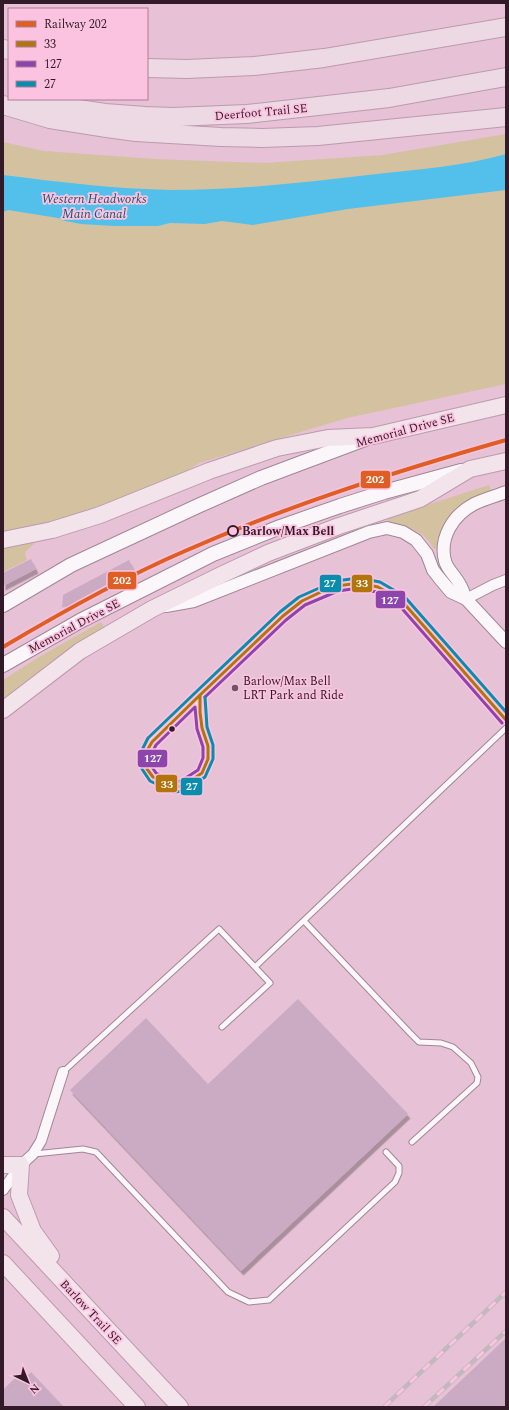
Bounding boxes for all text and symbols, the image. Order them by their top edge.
legend [8,8,148,100]
text: Railway 202 [44,15,107,34]
text: 33 [44,35,56,54]
text: 127 [44,55,62,74]
text: 27 [44,75,56,94]
street label: Deerfoot Trail SE [214,99,308,126]
water label: Western Headworks Main Canal [41,189,147,224]
street label: Memorial Drive SE [354,408,457,453]
line badge: 202 [360,470,391,489]
text: 202 [366,471,384,488]
place label: Barlow/Max Bell [242,522,334,541]
marker: Barlow/Max Bell [227,525,239,537]
line badge: 202 [107,571,137,590]
text: 202 [113,572,131,589]
line badge: 27 [319,574,342,593]
line badge: 33 [351,574,373,593]
text: 27 [324,575,336,592]
text: 33 [356,575,368,592]
line badge: 127 [375,590,406,609]
text: 127 [381,592,399,609]
street label: Memorial Drive SE [25,594,124,659]
place label: Barlow/Max Bell LRT Park and Ride [243,672,344,705]
marker: Barlow/Max Bell LRT Park and Ride [230,683,240,693]
unlabelled marker [167,724,177,734]
line badge: 127 [137,749,168,768]
text: 127 [144,750,162,767]
line badge: 33 [155,774,178,793]
text: 33 [161,776,173,793]
line badge: 27 [180,777,203,796]
text: 27 [186,778,198,795]
street label: Barlow Trail SE [55,1275,126,1349]
north arrow [8,1362,48,1402]
text: N [25,1380,44,1398]

